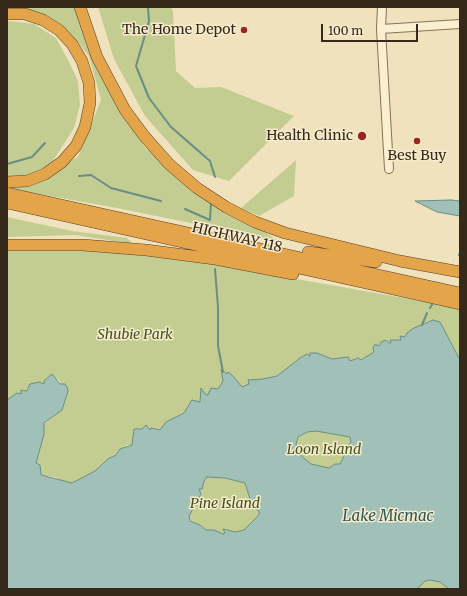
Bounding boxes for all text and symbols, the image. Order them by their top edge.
scale bar [323,16,420,42]
place label: The Home Depot [122,22,236,38]
text: 100 m [328,23,363,38]
marker: The Home Depot [239,25,249,35]
place label: Health Clinic [266,128,353,144]
marker: Health Clinic [356,130,368,142]
marker: Best Buy [412,136,422,146]
place label: Best Buy [388,148,446,164]
street label: HIGHWAY 118 [190,219,284,257]
park label: Shubie Park [97,327,173,343]
park label: Loon Island [287,442,361,458]
park label: Pine Island [190,496,260,512]
water label: Lake Micmac [343,508,433,526]

